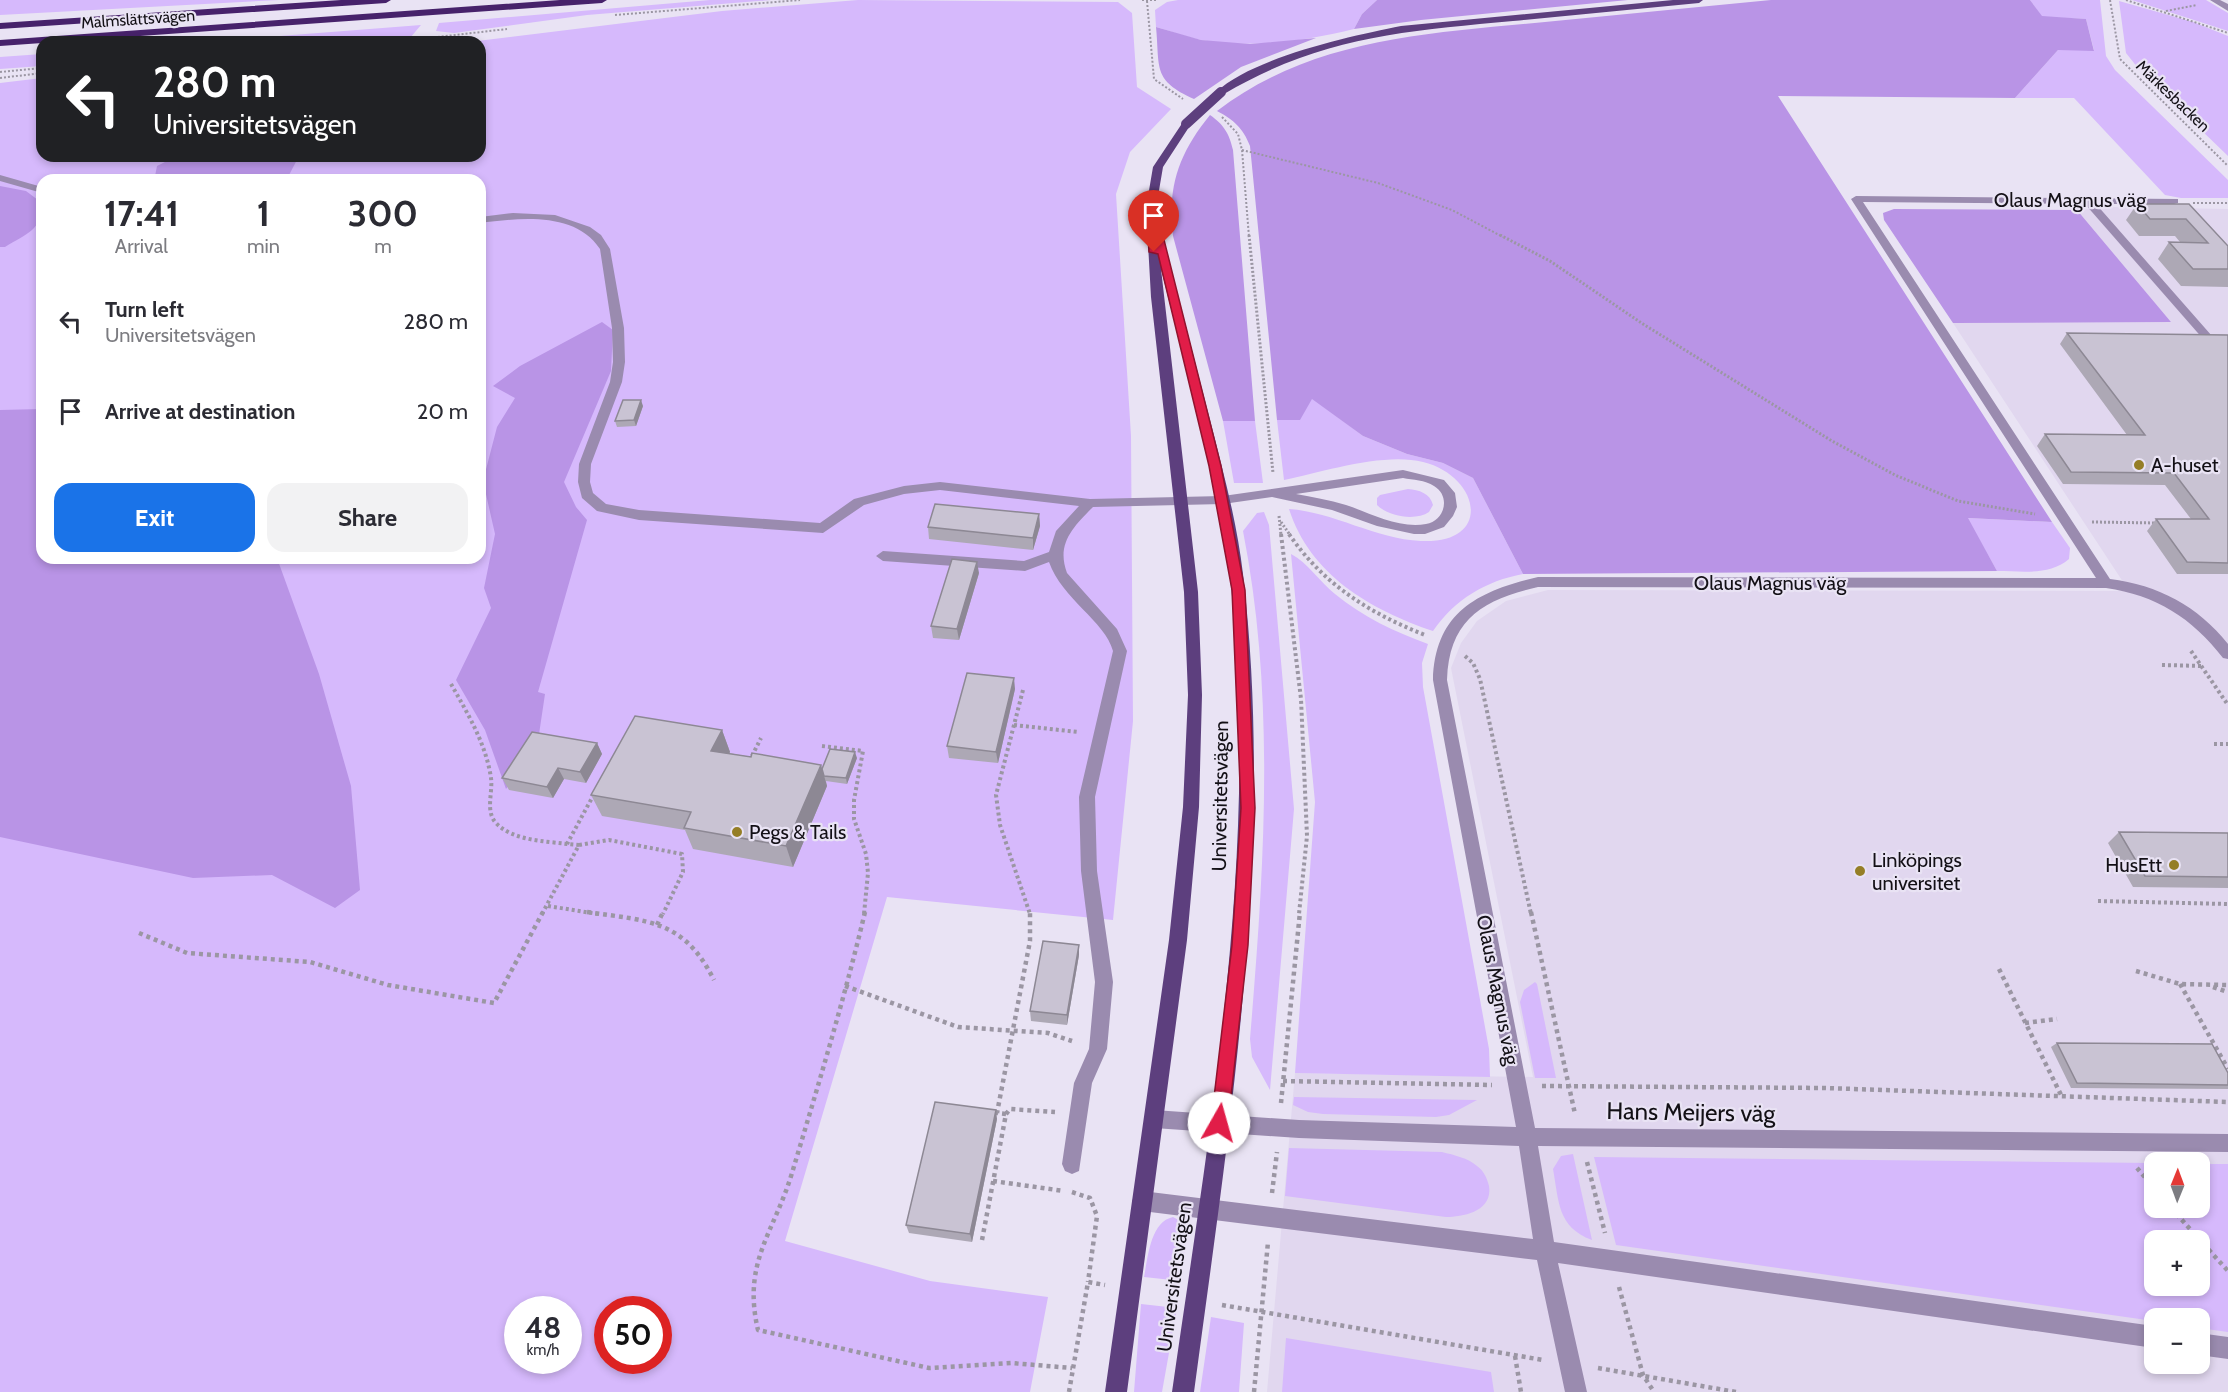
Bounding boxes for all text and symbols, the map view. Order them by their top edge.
street label: Malmslättsvägen [80,6,196,32]
text: 280 m [153,56,276,108]
street label: Märkesbacken [2132,56,2214,136]
icon: left [54,60,132,138]
text: Universitetsvägen [153,108,357,141]
street label: Olaus Magnus väg [1994,188,2147,212]
pin [1128,190,1179,252]
text: 17:41 [104,191,179,235]
text: 1 [257,191,270,235]
text: 300 [348,191,418,235]
icon: arrive [1137,199,1170,232]
text: Arrival [115,234,168,258]
text: min [247,234,280,258]
text: m [374,234,392,258]
text: Turn left [105,296,184,323]
icon: left [54,305,87,338]
text: 280 m [404,308,468,335]
text: Universitetsvägen [105,323,256,347]
icon: arrive [54,395,87,428]
text: Arrive at destination [105,398,295,425]
text: 20 m [417,398,468,425]
place label: A-huset [2151,453,2219,477]
marker: A-huset [2132,458,2146,472]
button: Exit [54,483,255,552]
button: Share [267,483,468,552]
street label: Olaus Magnus väg [1694,571,1847,595]
street label: Universitetsvägen [1207,720,1233,872]
place label: Pegs & Tails [749,820,846,844]
marker: Pegs & Tails [730,825,744,839]
place label: Linköpings universitet [1872,848,1962,895]
place label: HusEtt [2105,853,2162,877]
marker: HusEtt [2167,858,2181,872]
marker: Linköpings universitet [1853,864,1867,878]
street label: Olaus Magnus väg [1472,913,1525,1068]
position arrow [1187,1091,1251,1155]
street label: Hans Meijers väg [1606,1096,1777,1128]
north arrow [2144,1152,2210,1218]
map controls [2144,1152,2210,1374]
street label: Universitetsvägen [1152,1201,1196,1353]
button: + [2144,1230,2210,1296]
speed limit sign: 50 [594,1296,672,1374]
button: − [2144,1308,2210,1374]
text: 48 [525,1309,561,1346]
text: km/h [527,1341,559,1359]

